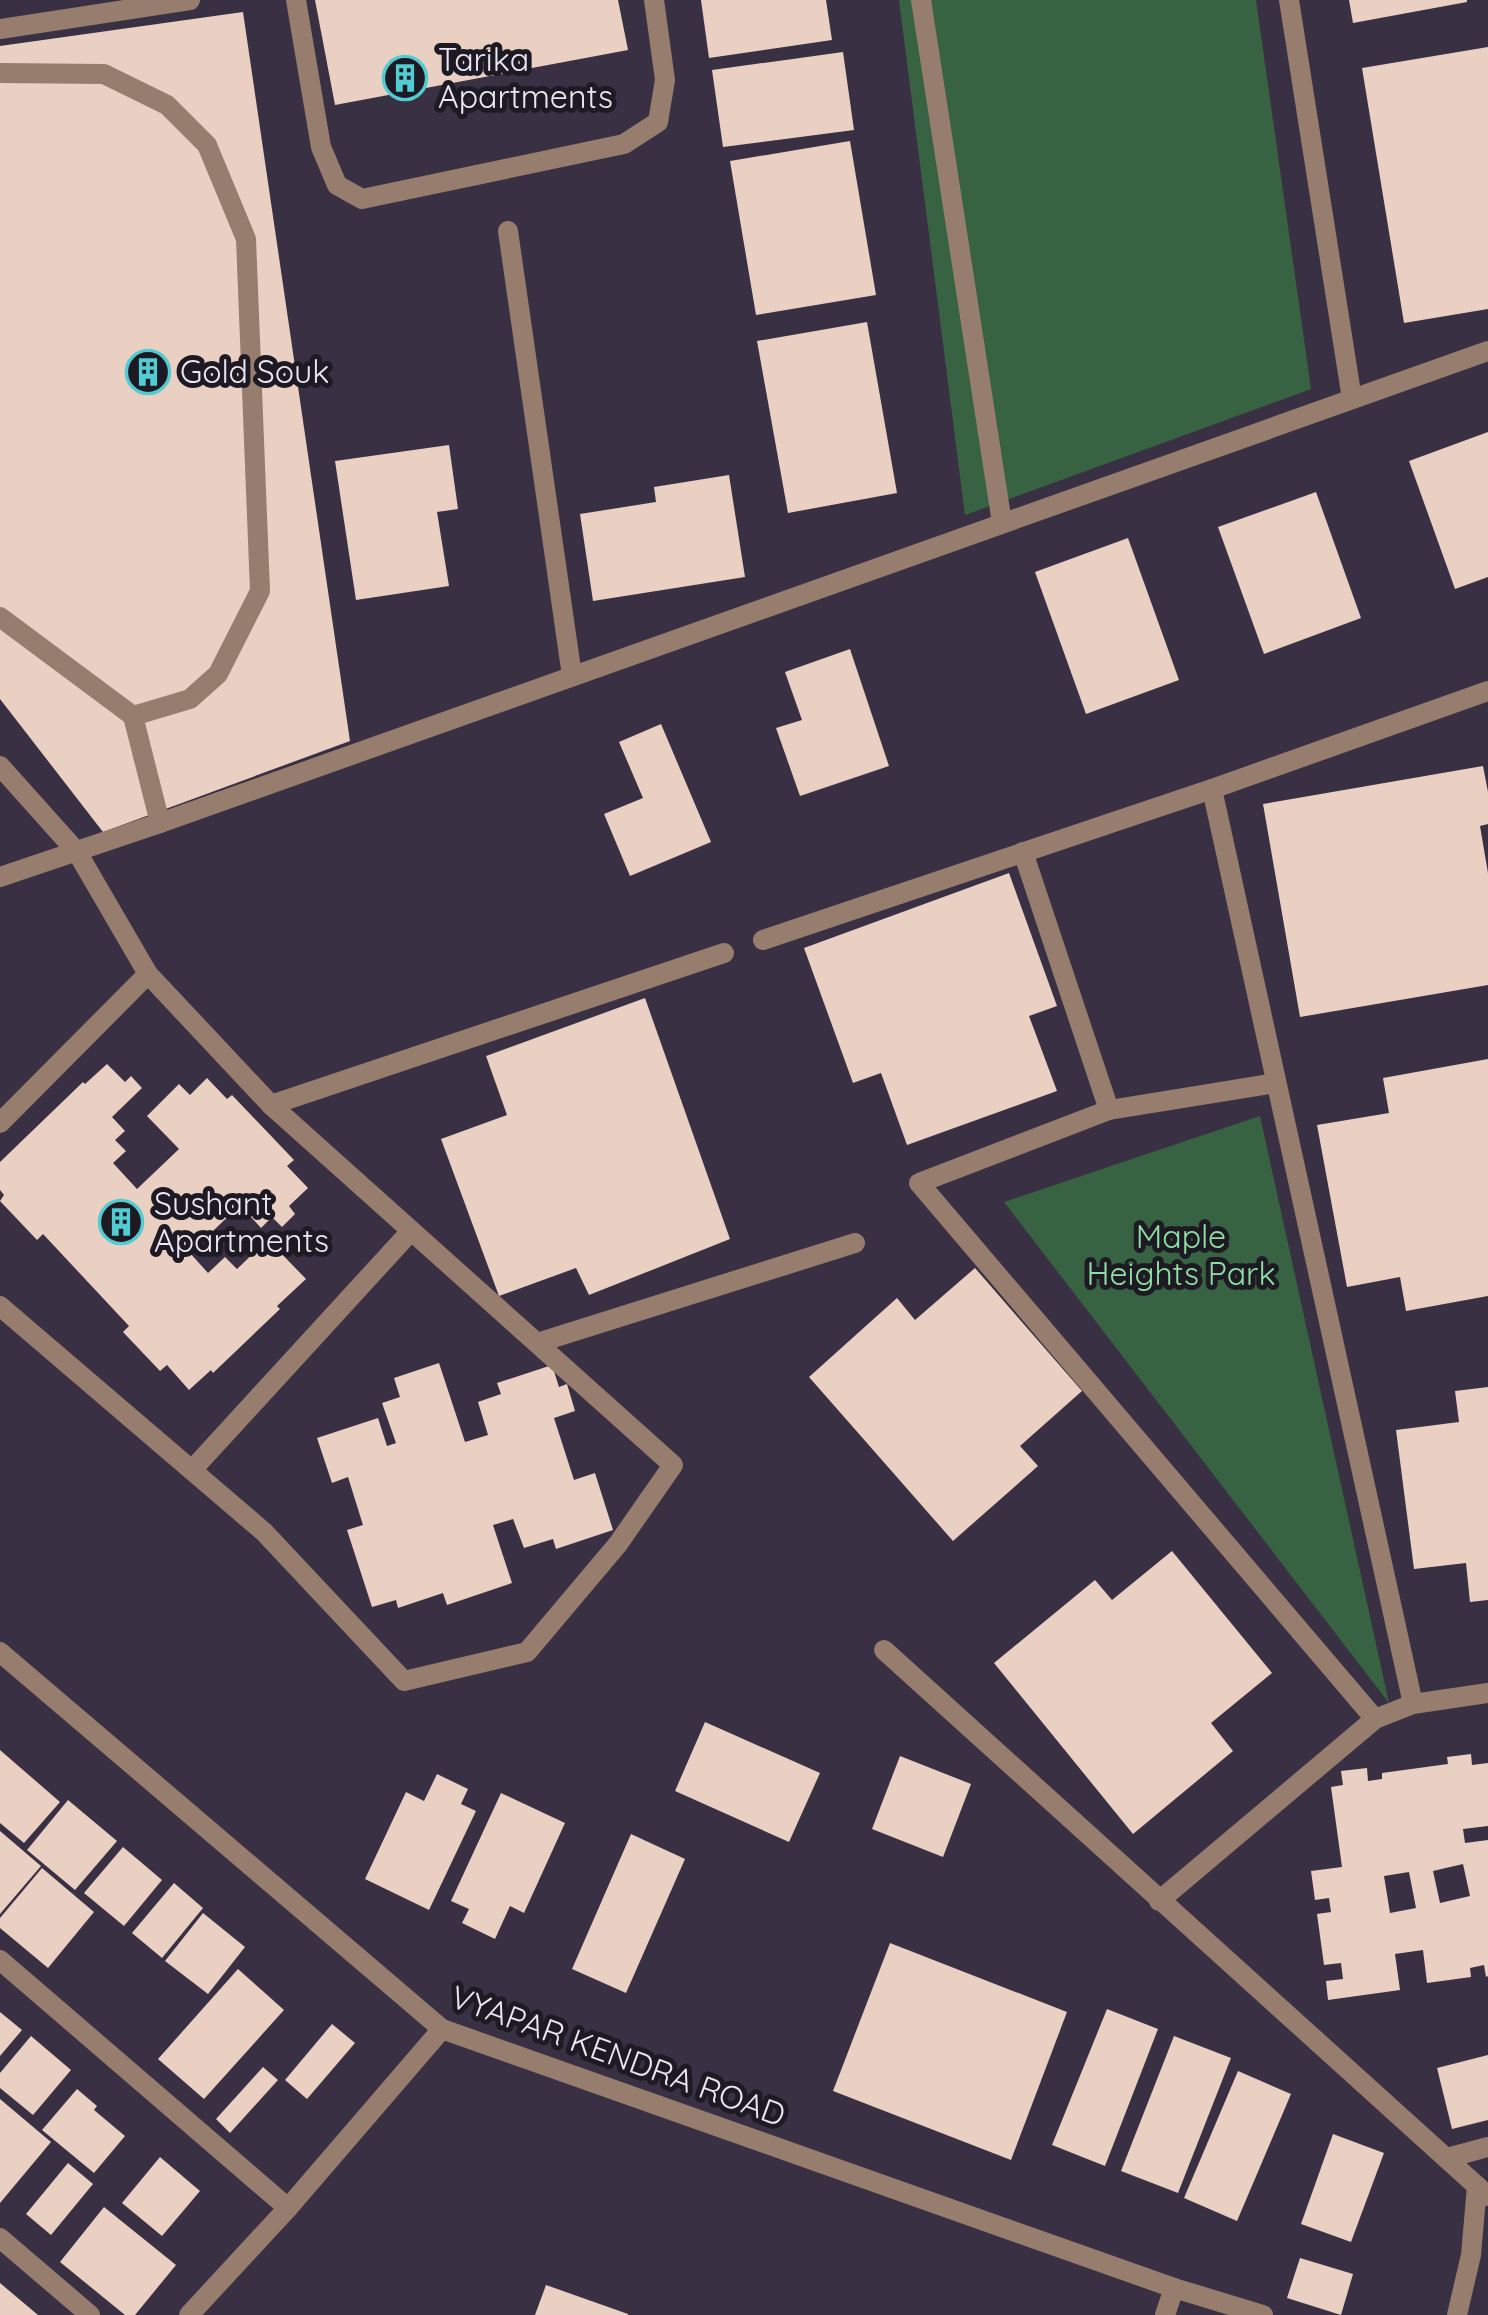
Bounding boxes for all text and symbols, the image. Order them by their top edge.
place label: Tarika Apartments [438,39,613,116]
building icon: Tarika Apartments [382,55,428,101]
building icon: Gold Souk [125,349,171,395]
place label: Gold Souk [180,351,329,391]
place label: Sushant Apartments [154,1183,329,1260]
building icon: Sushant Apartments [98,1199,144,1245]
park label: Maple Heights Park [1086,1216,1276,1293]
street label: VYAPAR KENDRA ROAD [445,1976,791,2134]

